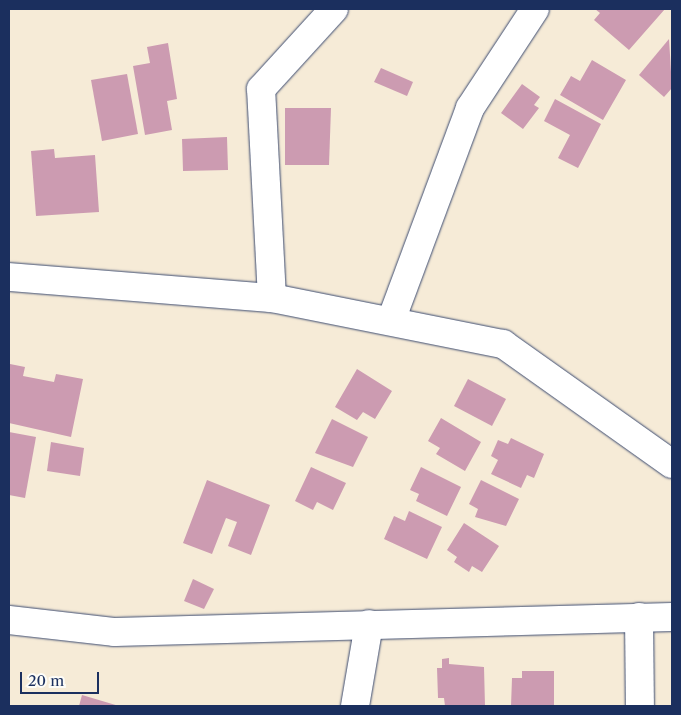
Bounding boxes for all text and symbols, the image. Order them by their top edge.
scale bar [22,662,101,694]
text: 20 m [28,671,64,690]

